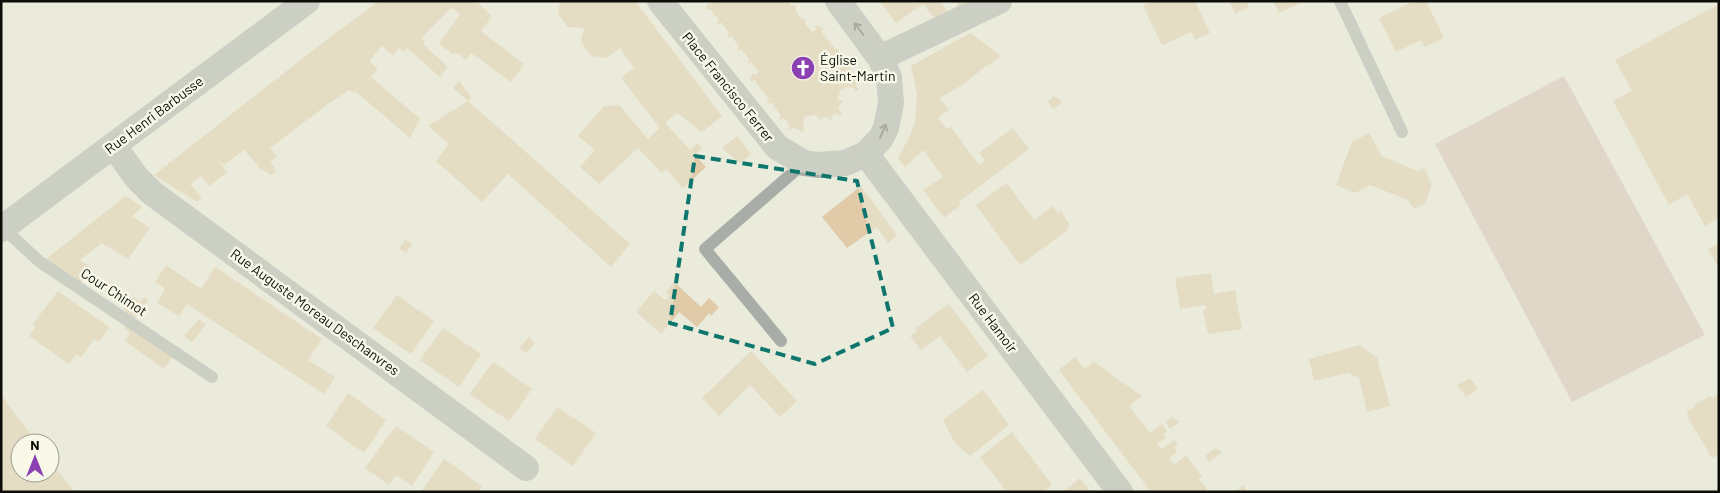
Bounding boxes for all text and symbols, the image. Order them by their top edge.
one-way arrow [854,23,865,36]
street label: Place Francisco Ferrer [679,28,778,145]
place label: Église Saint-Martin [820,51,896,84]
church icon: Église Saint-Martin [790,55,816,81]
street label: Rue Henri Barbusse [101,72,206,157]
one-way arrow [879,124,889,139]
street label: Rue Auguste Moreau Deschanvres [228,245,403,379]
street label: Cour Chimot [78,264,150,319]
street label: Rue Hamoir [965,289,1021,356]
north arrow [10,433,60,483]
text: N [30,436,40,453]

